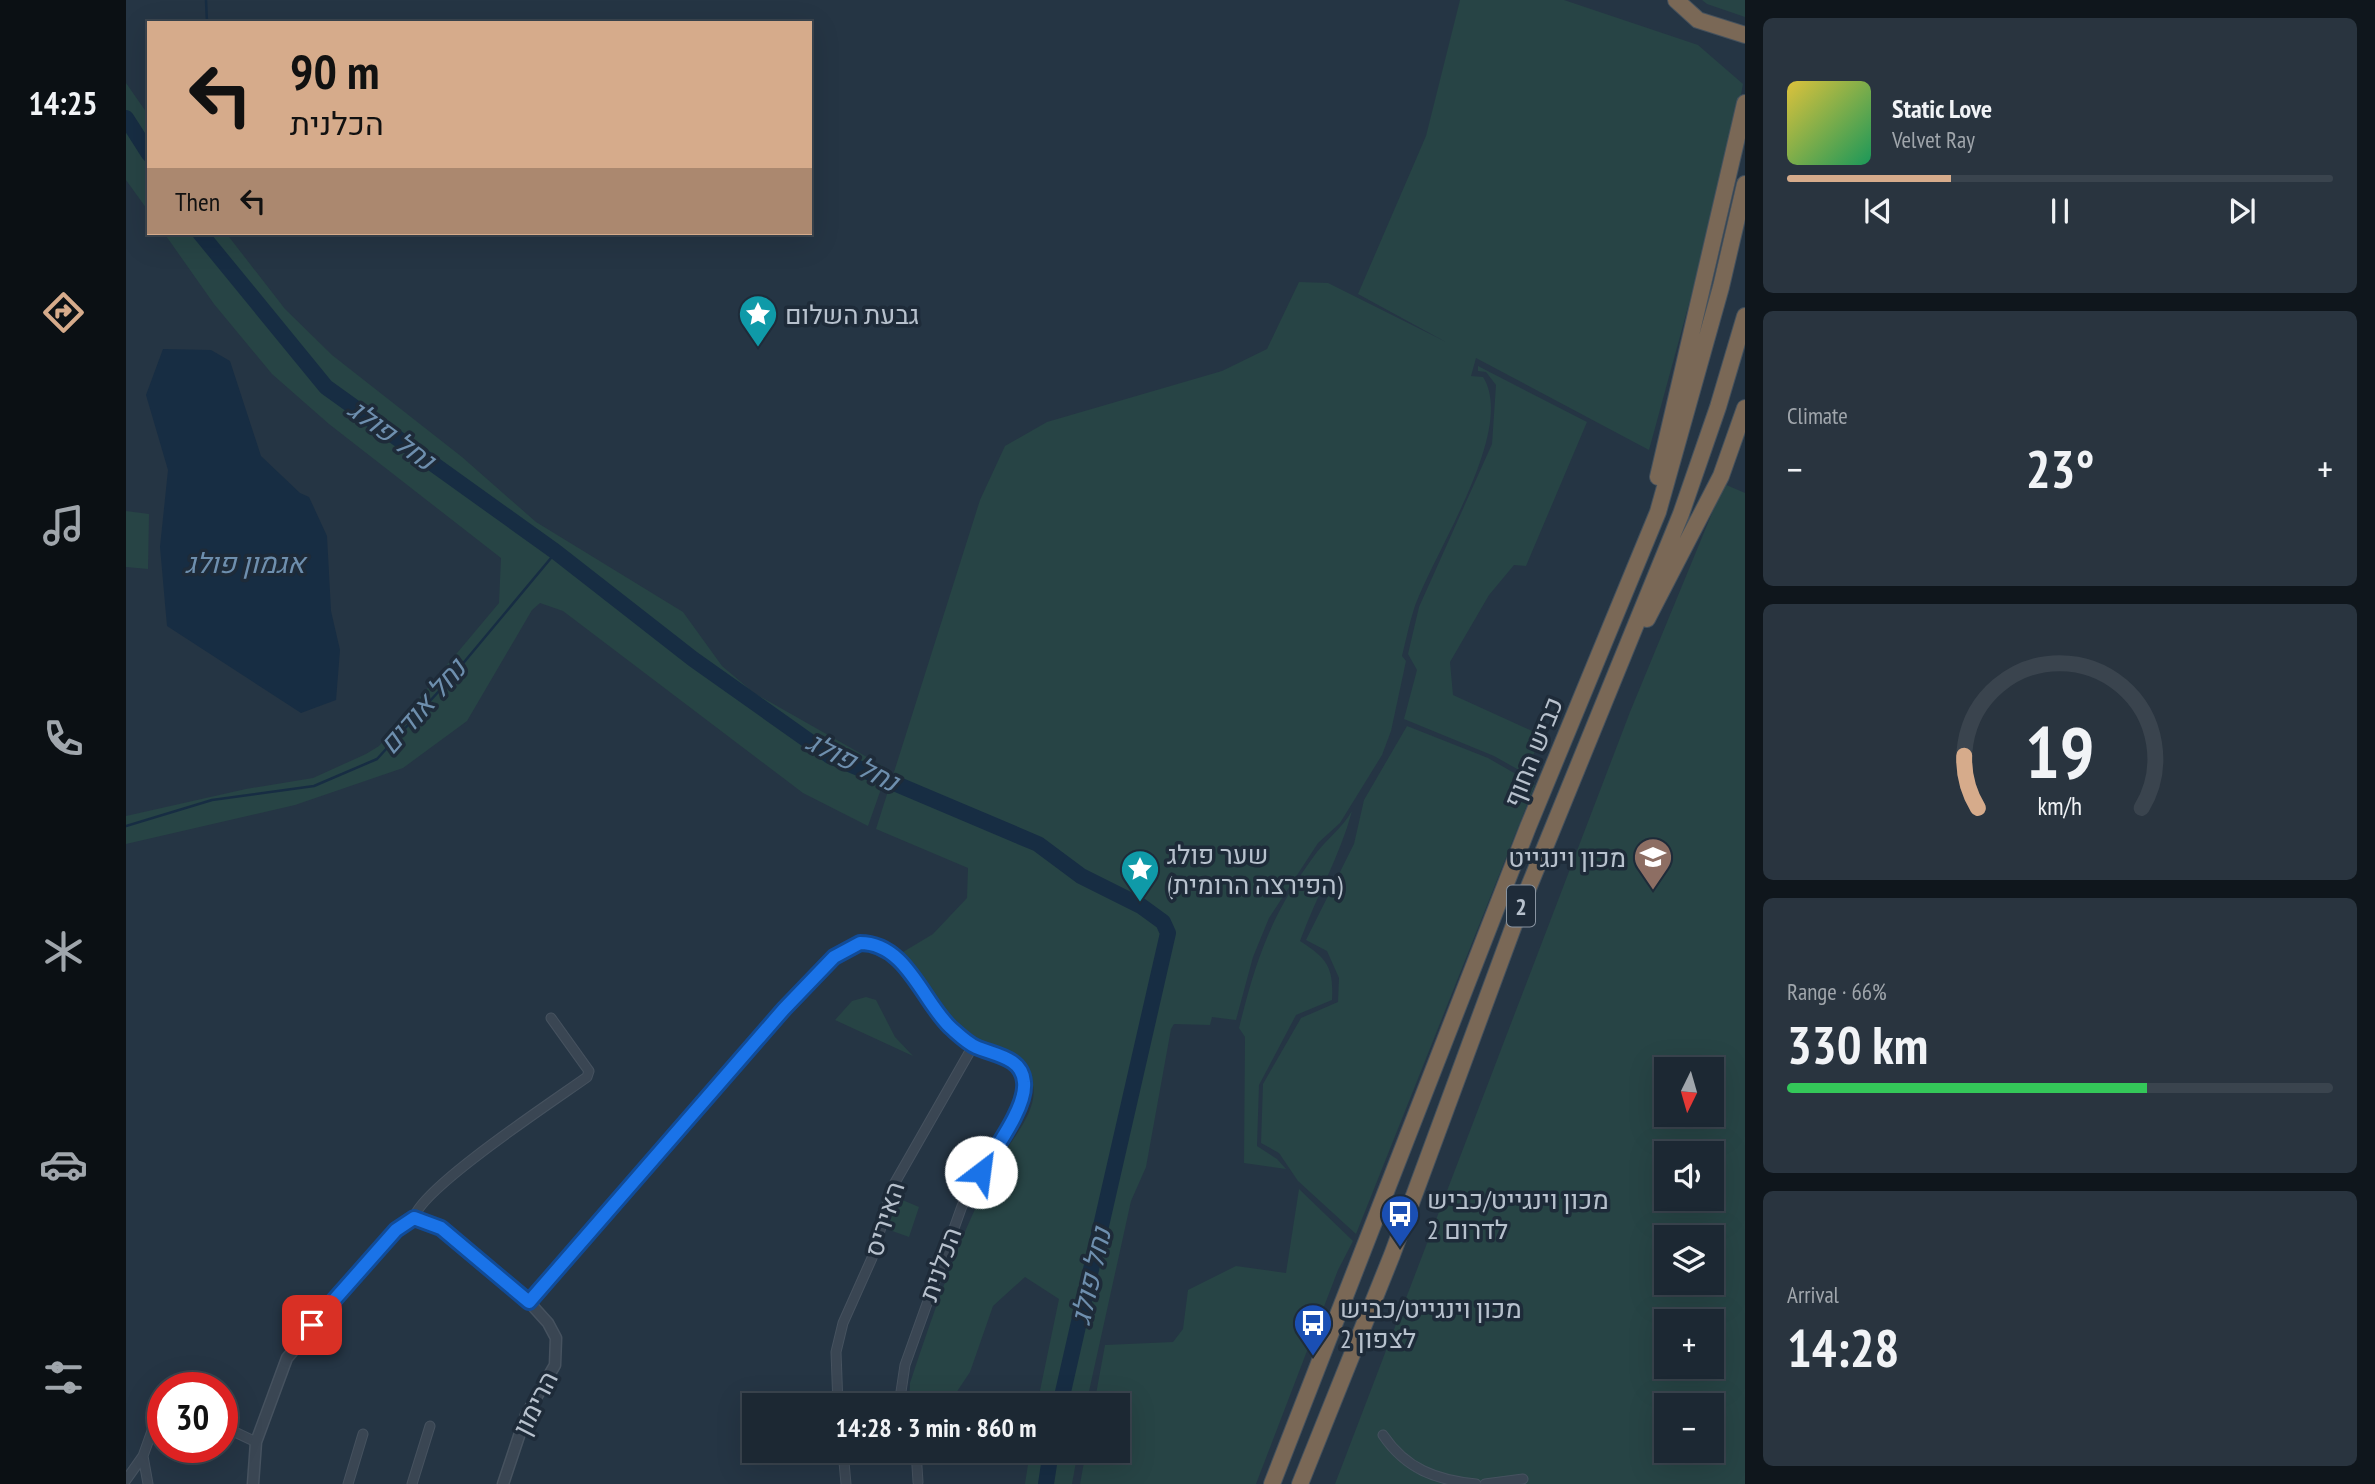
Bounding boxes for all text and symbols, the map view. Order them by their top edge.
text: 90 m [290,39,379,103]
icon: left [175,49,266,140]
text: 14:25 [28,82,98,124]
text: Static Love [1892,92,1992,125]
text: הכלנית [290,102,384,144]
text: Velvet Ray [1892,125,1975,154]
icon: left [234,182,272,220]
text: Then [175,185,220,218]
icon: previous [1859,192,1897,230]
icon: pause [2041,192,2079,230]
icon: next [2223,192,2261,230]
icon: directions [39,288,88,337]
place icon: גבעת השלום [737,293,779,348]
place label: גבעת השלום [785,298,919,331]
water label: נחל פולג [341,390,444,479]
text: Climate [1787,401,1848,430]
text: 23° [2026,435,2094,502]
text: − [1787,444,1803,493]
text: + [2317,444,2333,493]
icon: music [39,501,88,550]
water label: אגמון פולג [185,544,308,581]
water label: נחל אודים [370,649,475,761]
street label: כביש החוף [1496,692,1570,812]
text: 19 [2025,704,2095,798]
icon: phone [39,714,88,763]
water label: נחל פולג [801,722,907,801]
text: km/h [2038,790,2082,822]
school or university icon: מכון וינגייט [1632,836,1674,891]
place label: שער פולג (הפירצה הרומית) [1167,838,1343,901]
place label: מכון וינגייט [1508,841,1626,874]
place icon: שער פולג (הפירצה הרומית) [1119,848,1161,903]
road number: 2 [1507,885,1535,926]
icon: climate [39,927,88,976]
text: Range · 66% [1787,977,1887,1006]
text: 330 km [1787,1011,1928,1078]
north arrow [1654,1057,1724,1127]
map controls [1654,1057,1724,1463]
position arrow [944,1135,1018,1209]
icon: car [39,1140,88,1189]
button: sound [1654,1141,1724,1211]
street label: האיריס [856,1177,912,1261]
place label: מכון וינגייט/כביש 2 לדרום [1427,1183,1609,1246]
bus stop icon: מכון וינגייט/כביש 2 לדרום [1379,1193,1421,1248]
water label: נחל פולג [1061,1222,1120,1328]
street label: הכלנית [911,1223,969,1305]
button: layers [1654,1225,1724,1295]
text: Arrival [1787,1280,1839,1309]
place label: מכון וינגייט/כביש 2 לצפון [1340,1292,1522,1355]
pin [282,1295,342,1355]
bus stop icon: מכון וינגייט/כביש 2 לצפון [1292,1302,1334,1357]
icon: arrive [293,1306,331,1344]
button: + [1654,1309,1724,1379]
text: 14:28 [1787,1314,1899,1381]
icon: filters [39,1353,88,1402]
street label: הרימון [505,1365,565,1441]
speed limit sign: 30 [147,1372,238,1463]
button: − [1654,1393,1724,1463]
text: 14:28 · 3 min · 860 m [836,1411,1036,1444]

